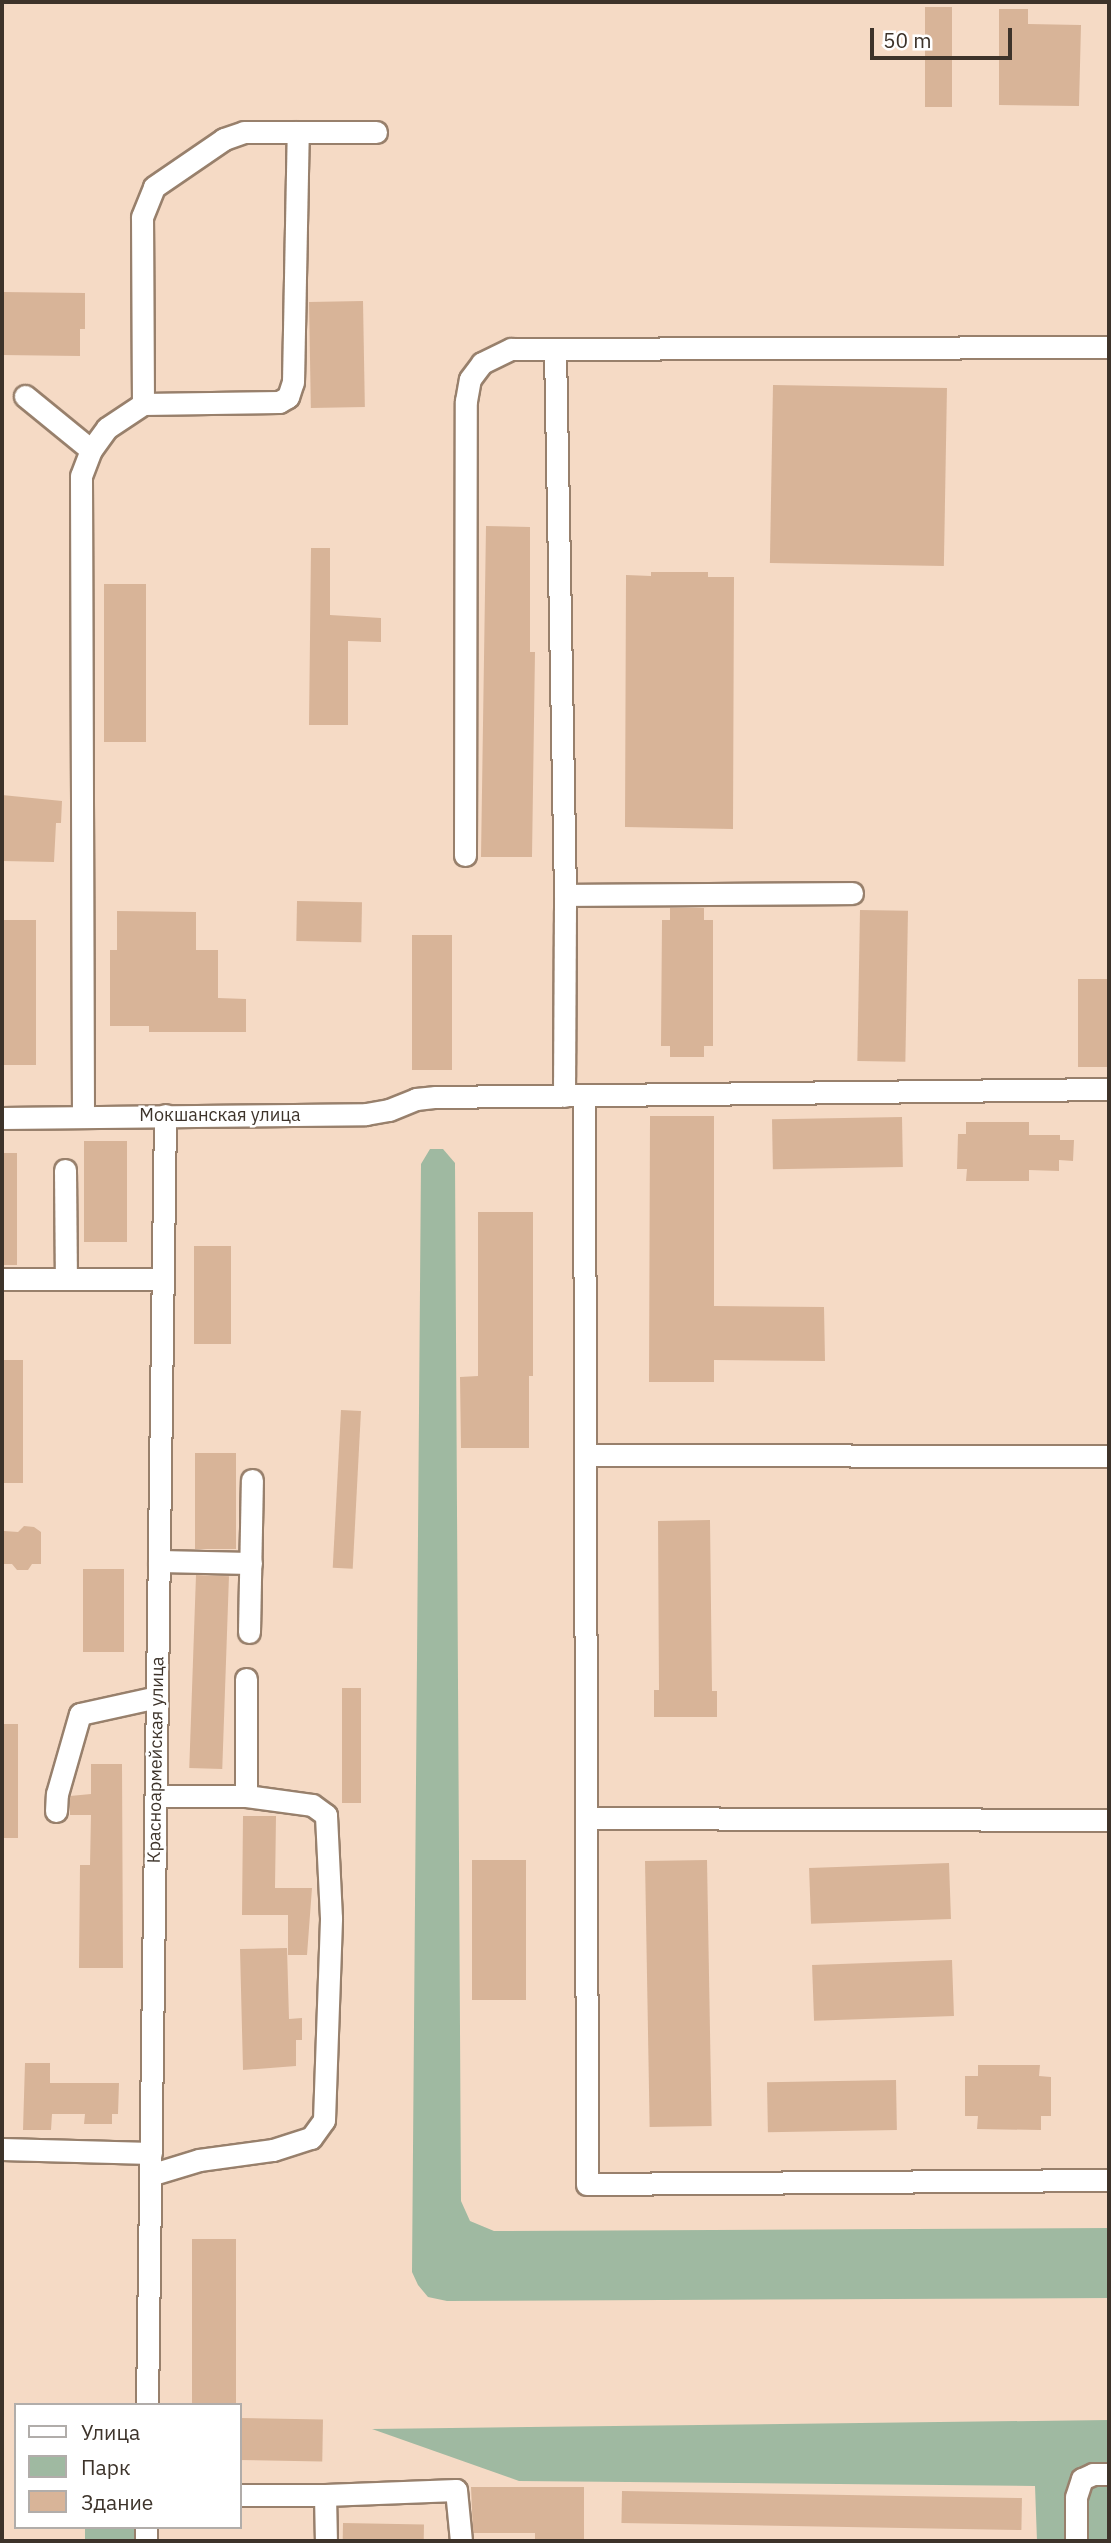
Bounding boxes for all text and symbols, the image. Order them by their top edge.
scale bar [873,14,1015,58]
text: 50 m [883,26,932,54]
street label: Мокшанская улица [139,1104,301,1126]
street label: Красноармейская улица [143,1656,169,1864]
legend [14,2403,242,2529]
text: Улица [81,2418,140,2446]
text: Парк [81,2453,131,2481]
text: Здание [81,2488,153,2516]

